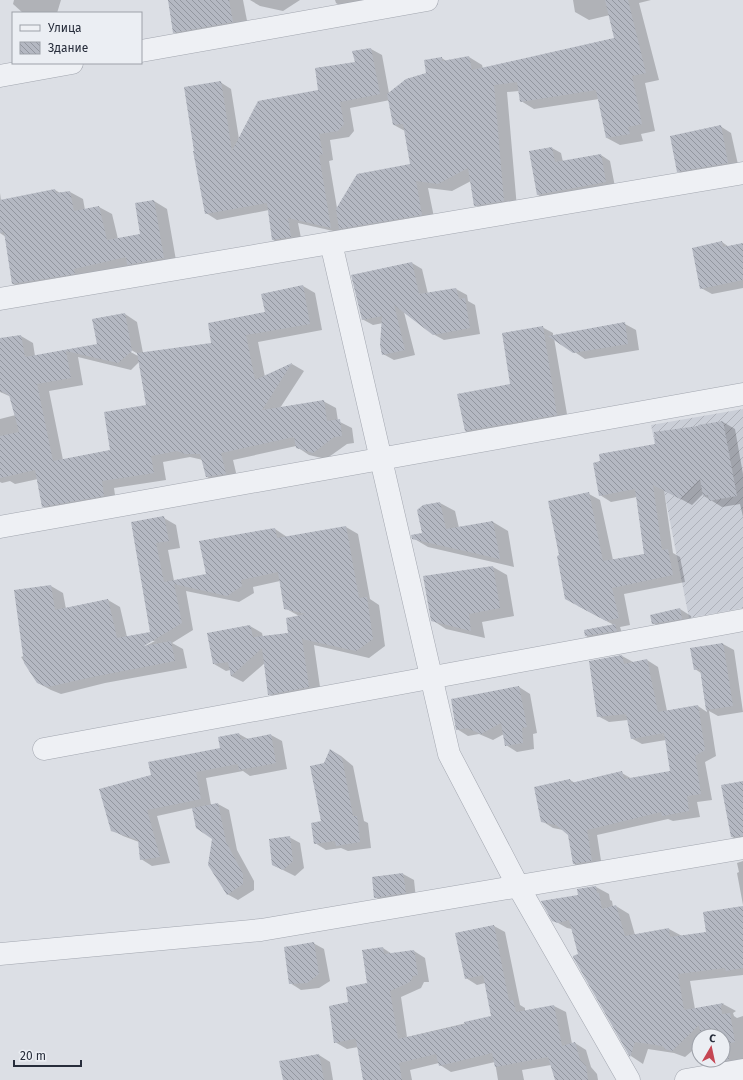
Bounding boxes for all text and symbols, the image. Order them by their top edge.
legend [12,12,142,64]
text: Улица [48,21,82,35]
text: Здание [48,41,88,55]
north arrow [691,1028,731,1068]
text: С [708,1032,717,1046]
scale bar [14,1042,81,1068]
text: 20 m [20,1049,46,1063]

